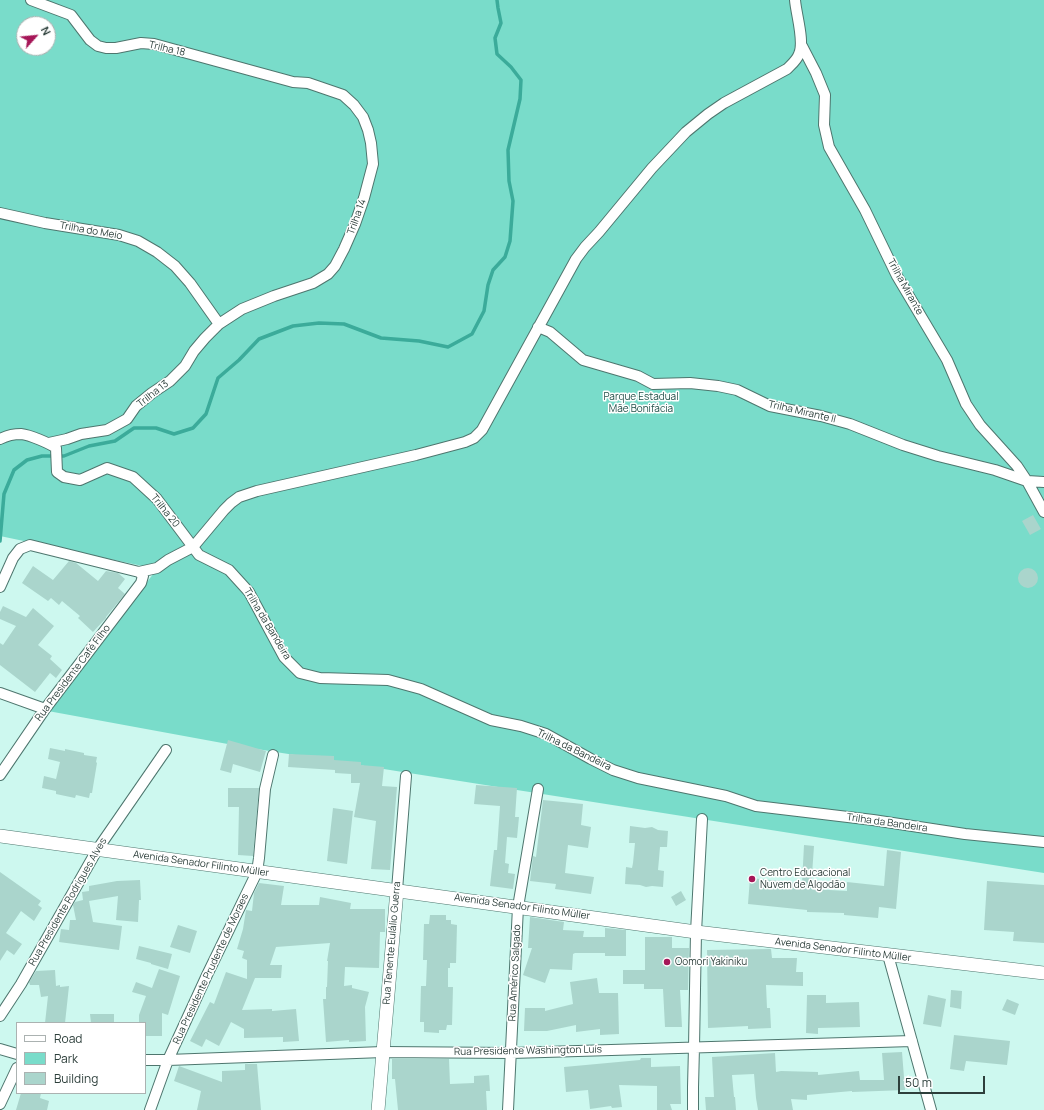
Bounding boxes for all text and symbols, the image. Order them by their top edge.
north arrow [16,16,56,56]
text: N [38,24,55,38]
street label: Trilha 18 [148,39,186,59]
street label: Trilha 14 [345,198,369,236]
street label: Trilha do Meio [59,220,123,242]
street label: Trilha Mirante [885,257,925,317]
street label: Trilha 13 [135,378,171,410]
park label: Parque Estadual Mãe Bonifácia [604,391,678,414]
street label: Trilha Mirante II [767,398,837,426]
street label: Trilha 20 [148,492,182,530]
street label: Trilha da Bandeira [241,586,293,662]
street label: Rua Presidente Café Filho [33,622,113,724]
street label: Trilha da Bandeira [535,727,613,773]
street label: Trilha da Bandeira [846,811,928,835]
street label: Rua Presidente Rodrigues Alves [26,836,110,968]
street label: Avenida Senador Filinto Müller [132,849,270,879]
place label: Centro Educacional Nuvem de Algodão [760,867,850,890]
marker: Centro Educacional Nuvem de Algodão [747,874,757,884]
street label: Rua Tenente Eulálio Guerra [381,881,403,1005]
street label: Rua Presidente Prudente de Moraes [171,892,251,1046]
street label: Avenida Senador Filinto Müller [453,892,591,922]
street label: Rua Américo Salgado [506,924,524,1022]
street label: Avenida Senador Filinto Müller [774,936,912,964]
place label: Oomori Yakiniku [675,956,747,968]
marker: Oomori Yakiniku [662,957,672,967]
legend [16,1022,146,1094]
text: Road [54,1030,82,1047]
street label: Rua Presidente Washington Luís [454,1044,602,1058]
text: Park [54,1050,78,1067]
scale bar [900,1068,987,1094]
text: Building [54,1070,98,1087]
text: 50 m [905,1074,932,1091]

